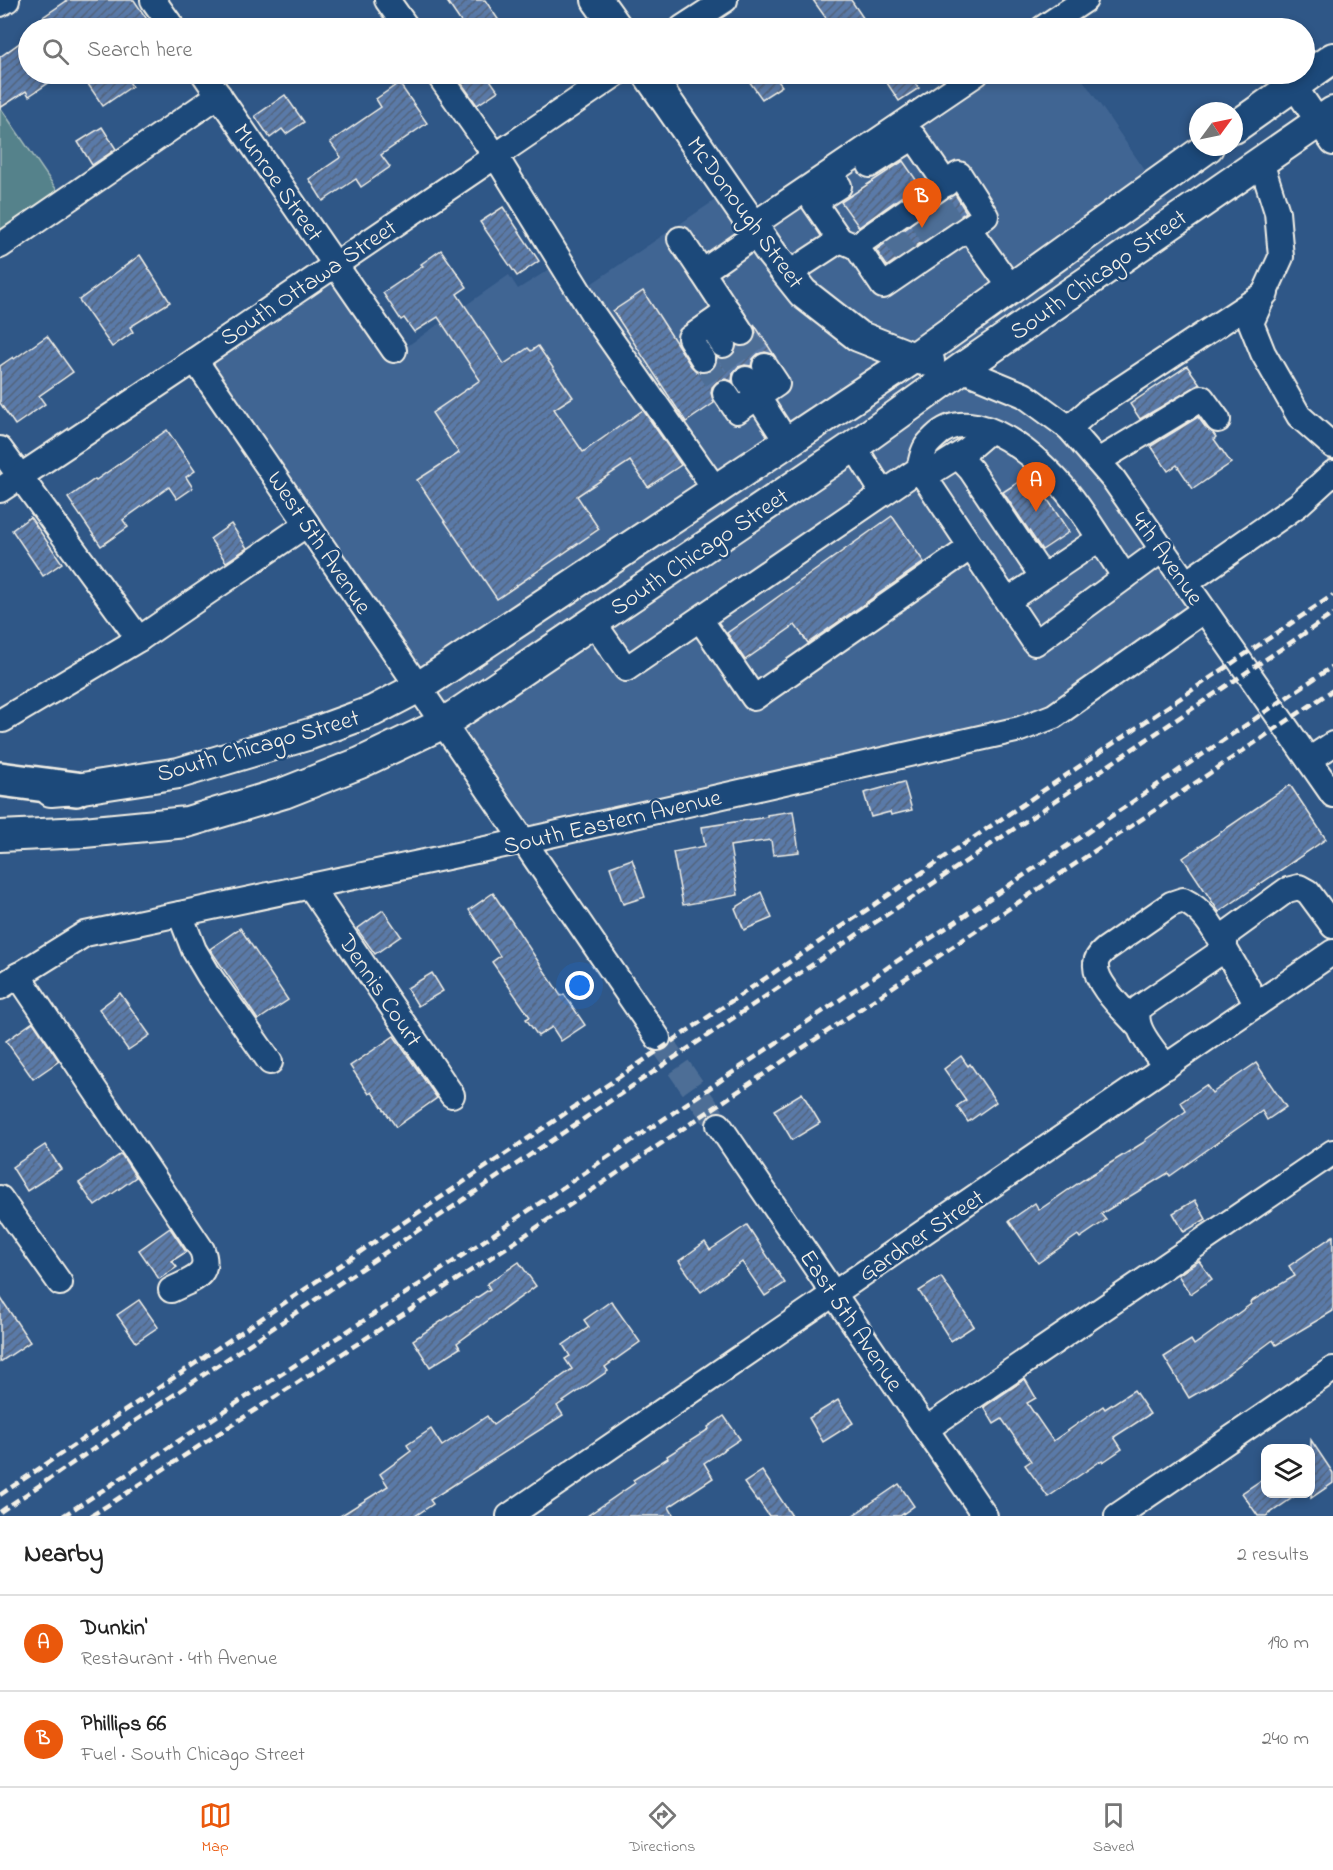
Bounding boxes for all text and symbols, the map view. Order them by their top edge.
search box [18,18,1315,84]
icon: search [39,35,72,68]
text: Search here [87,35,192,67]
north arrow [1189,102,1243,156]
street label: Munroe Street [223,117,331,250]
street label: McDonough Street [677,130,811,297]
pin: B [902,178,942,228]
street label: South Chicago Street [1004,202,1195,350]
street label: South Ottawa Street [214,212,405,356]
pin: A [1016,462,1056,512]
street label: West 5th Avenue [257,465,379,622]
street label: South Chicago Street [604,480,797,626]
street label: 4th Avenue [1121,506,1211,614]
street label: South Chicago Street [153,702,364,793]
street label: South Eastern Avenue [500,781,725,866]
street label: Dennis Court [328,927,430,1055]
your location [565,971,594,1000]
street label: Gardner Street [852,1182,992,1292]
street label: East 5th Avenue [789,1243,911,1400]
map controls [1261,1444,1315,1498]
button: layers [1261,1444,1315,1498]
text: Nearby [24,1536,103,1574]
text: 2 results [1237,1541,1309,1570]
text: Dunkin' [81,1613,147,1645]
text: A [37,1629,50,1658]
text: 190 m [1267,1629,1309,1658]
text: Restaurant · 4th Avenue [81,1645,277,1674]
text: Phillips 66 [81,1709,166,1741]
text: B [37,1725,50,1754]
text: 240 m [1262,1725,1309,1754]
text: Fuel · South Chicago Street [81,1741,305,1770]
tab: Map [199,1799,232,1859]
tab: Directions [629,1799,695,1859]
tab: Saved [1093,1799,1134,1859]

